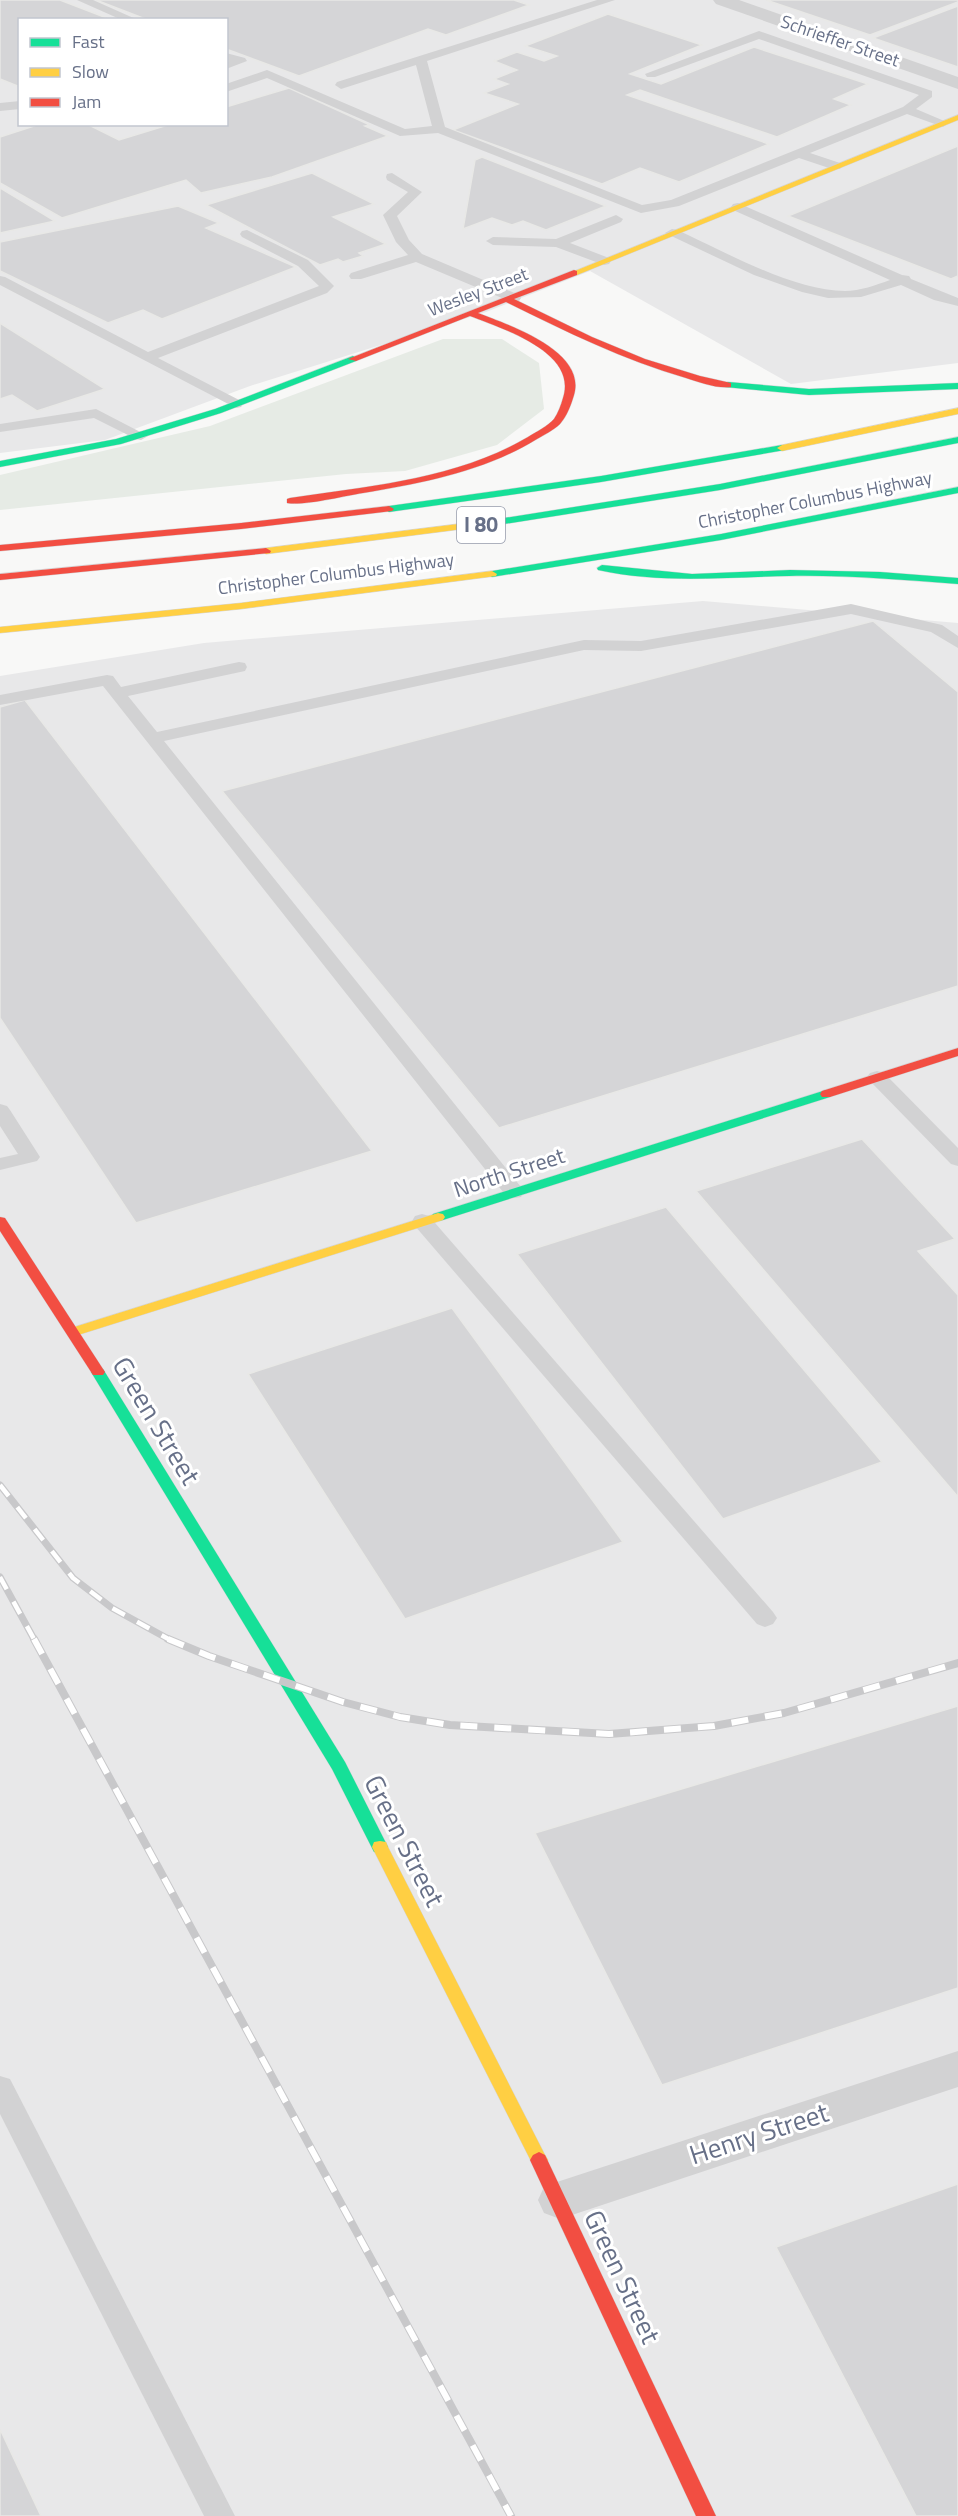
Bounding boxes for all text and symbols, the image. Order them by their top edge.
street label: Schrieffer Street [777,8,904,74]
legend [18,18,228,126]
text: Fast [72,28,105,55]
text: Slow [72,58,109,85]
text: Jam [72,88,101,115]
street label: Wesley Street [424,260,532,323]
street label: Christopher Columbus Highway [696,464,934,535]
road number: I 80 [457,507,505,543]
street label: Christopher Columbus Highway [216,546,456,601]
street label: North Street [449,1138,569,1206]
street label: Green Street [103,1348,212,1493]
street label: Green Street [355,1767,456,1914]
street label: Henry Street [684,2091,834,2174]
street label: Green Street [575,2203,672,2350]

